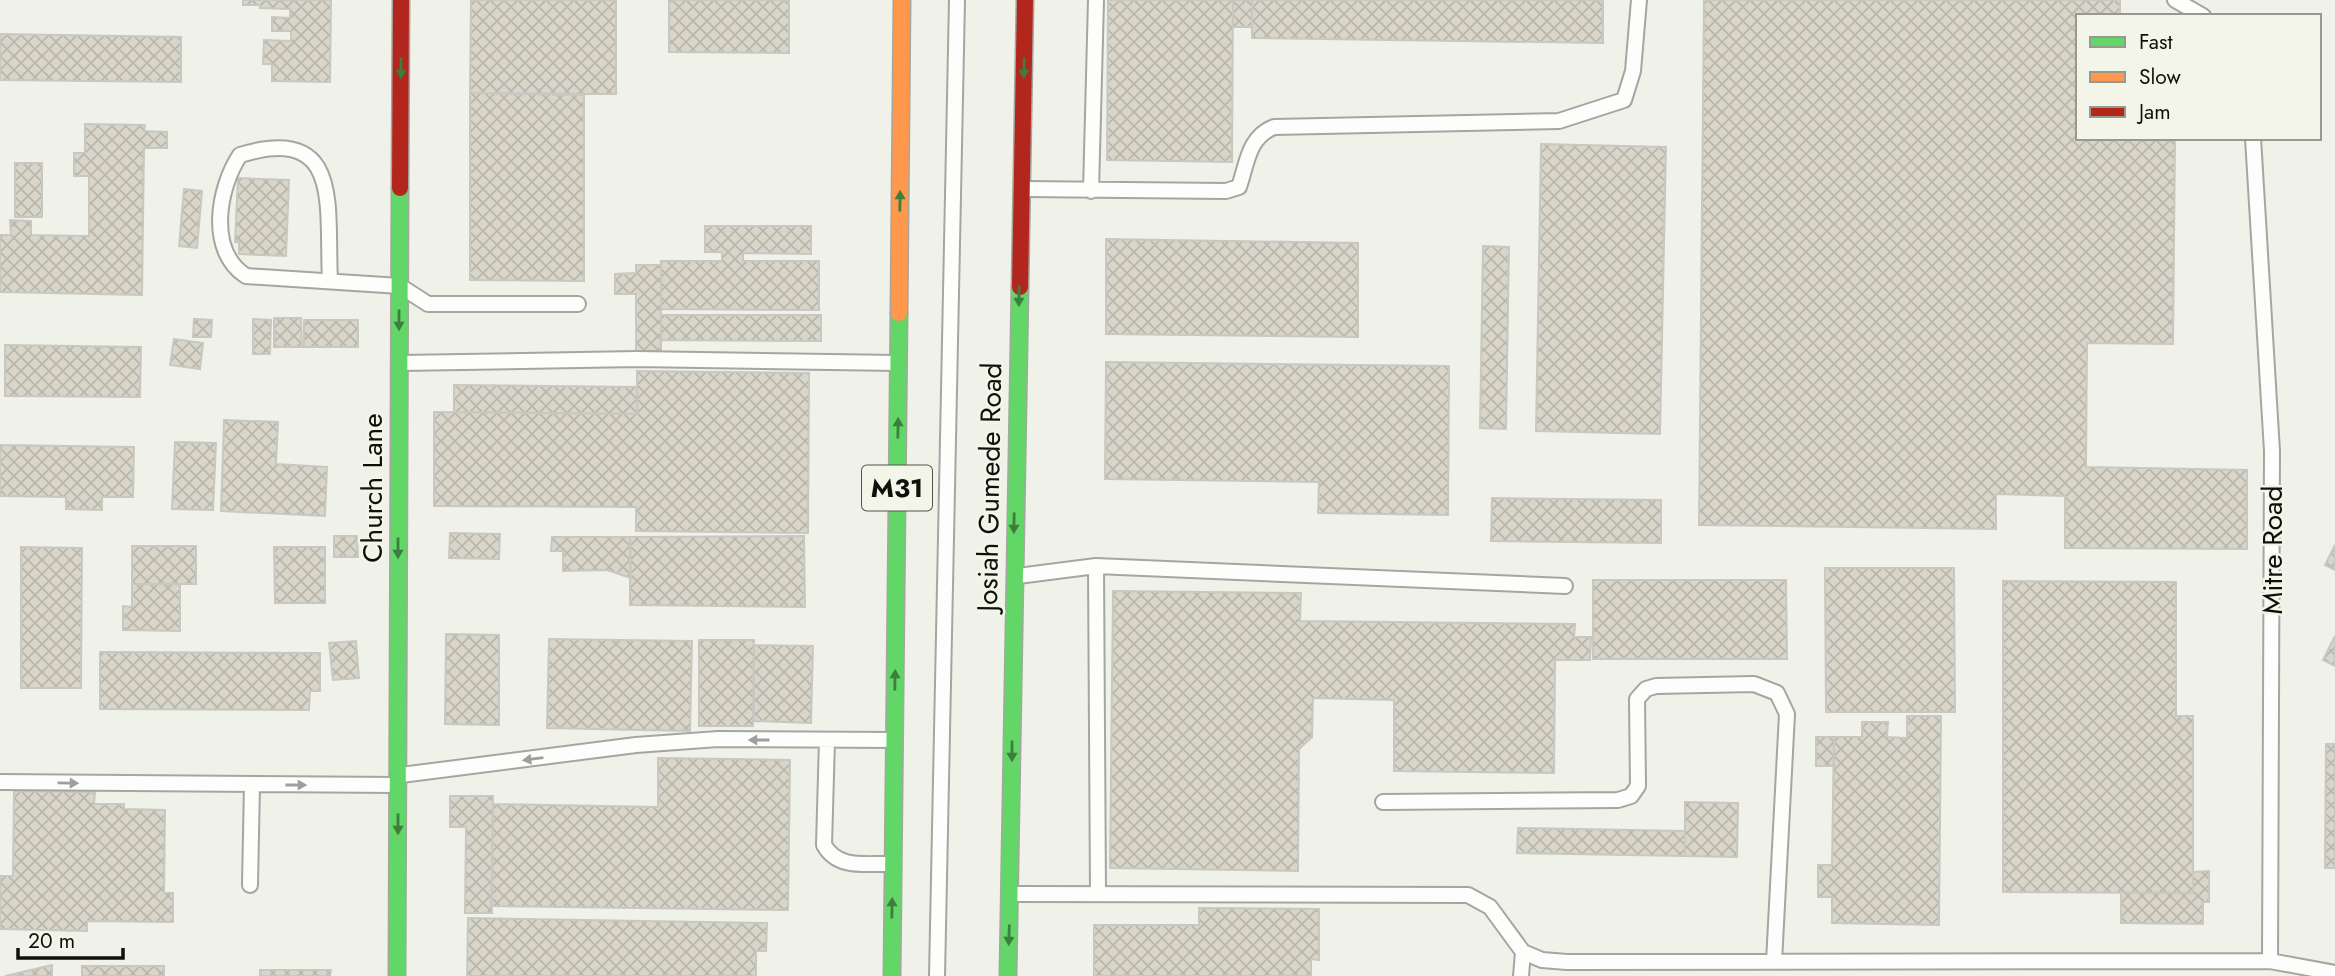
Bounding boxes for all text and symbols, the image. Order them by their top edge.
legend [2076,14,2321,140]
text: Fast [2139,27,2172,57]
one-way arrow [395,57,407,79]
one-way arrow [1018,57,1030,79]
text: Slow [2139,62,2181,92]
text: Jam [2136,97,2171,127]
one-way arrow [894,190,906,212]
one-way arrow [1014,285,1025,307]
one-way arrow [393,309,405,331]
street label: Josiah Gumede Road [967,362,1012,616]
street label: Church Lane [352,413,393,563]
one-way arrow [892,417,904,439]
road number: M31 [862,466,932,510]
street label: Mitre Road [2252,485,2293,615]
one-way arrow [1009,512,1020,534]
one-way arrow [392,537,404,559]
one-way arrow [889,669,901,691]
one-way arrow [748,734,770,746]
one-way arrow [1006,740,1018,762]
one-way arrow [521,753,543,764]
one-way arrow [57,777,79,789]
one-way arrow [285,779,307,791]
one-way arrow [392,813,403,835]
one-way arrow [886,897,898,919]
scale bar [18,916,122,960]
one-way arrow [1003,924,1015,946]
text: 20 m [28,926,75,956]

